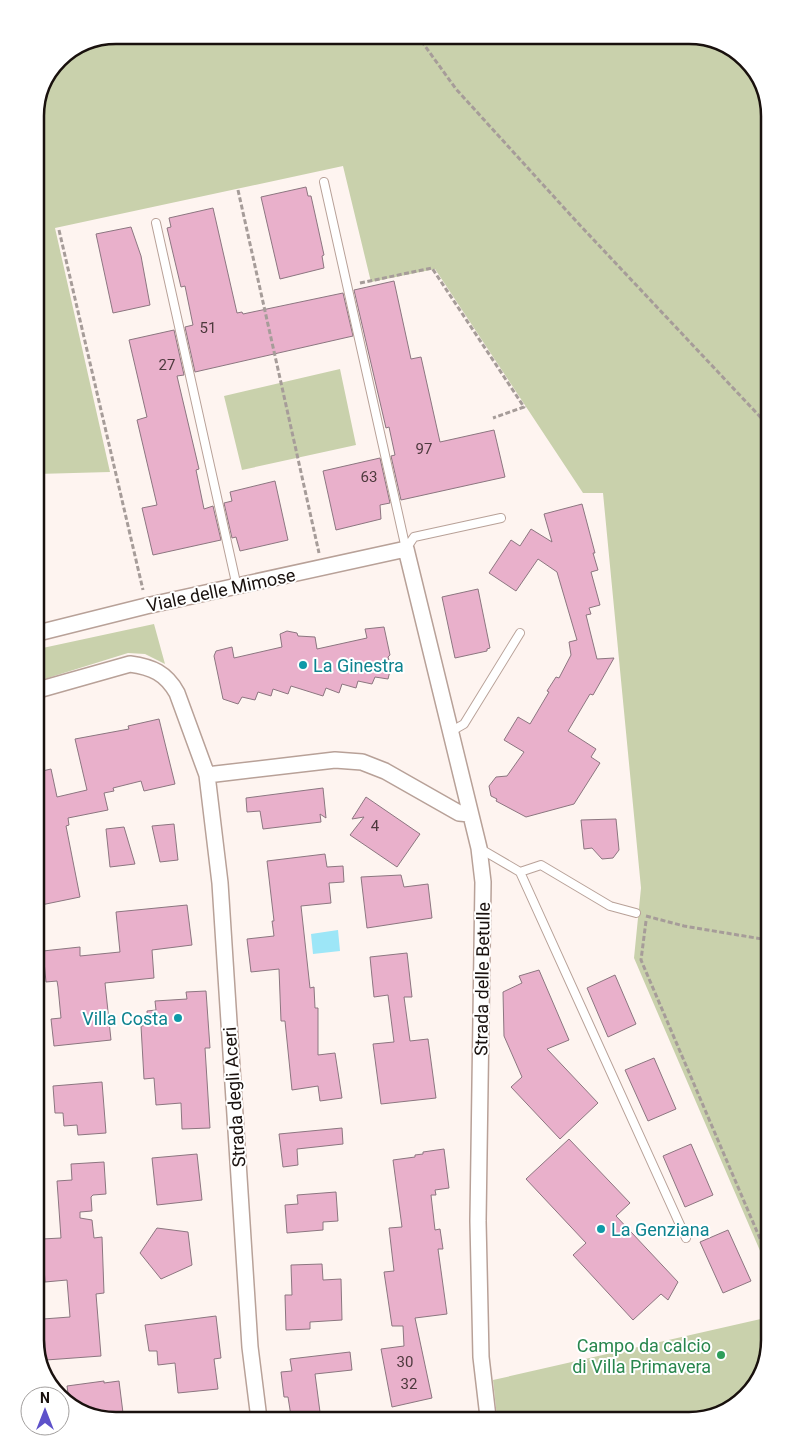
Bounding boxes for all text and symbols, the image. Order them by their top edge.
house number: 51 [200,319,216,337]
house number: 27 [159,356,175,374]
house number: 97 [416,440,432,458]
house number: 63 [361,468,377,486]
street label: Viale delle Mimose [145,564,297,616]
place label: La Ginestra [313,655,404,676]
marker: La Ginestra [297,659,309,671]
house number: 4 [371,817,380,835]
street label: Strada delle Betulle [470,902,494,1056]
place label: Villa Costa [82,1008,168,1029]
marker: Villa Costa [172,1012,184,1024]
street label: Strada degli Aceri [219,1026,249,1168]
place label: La Genziana [611,1219,710,1240]
marker: La Genziana [595,1223,607,1235]
place label: Campo da calcio di Villa Primavera [572,1335,711,1377]
marker: Campo da calcio di Villa Primavera [715,1349,727,1361]
house number: 30 [397,1353,413,1371]
house number: 32 [401,1375,417,1393]
north arrow [20,1386,70,1436]
text: N [40,1390,50,1406]

